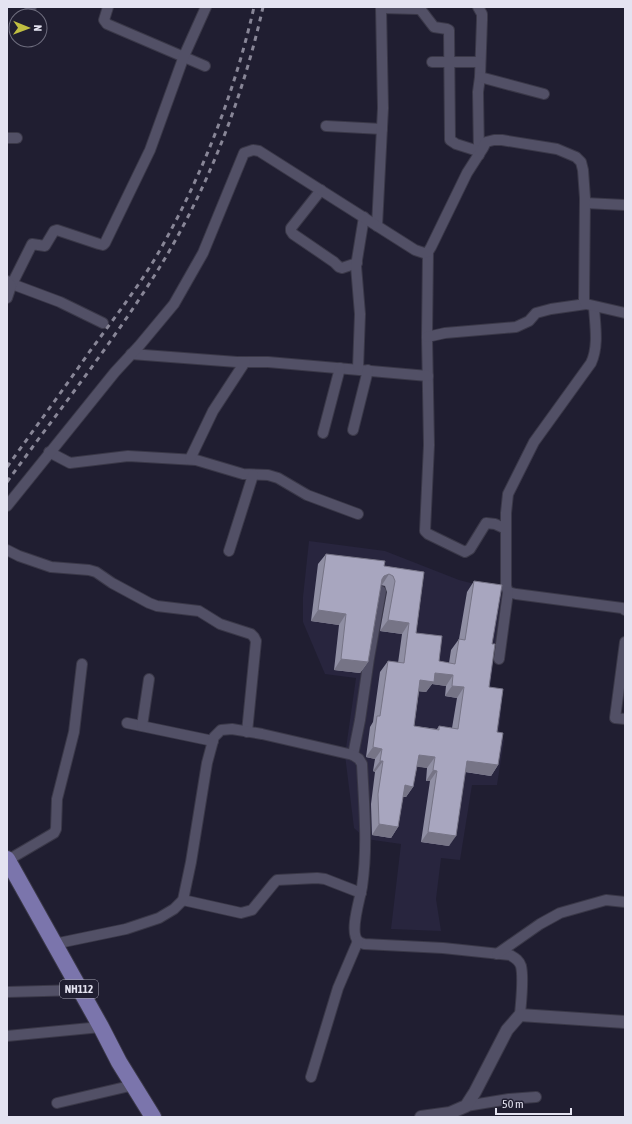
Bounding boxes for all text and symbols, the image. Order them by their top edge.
north arrow [8,8,48,48]
text: N [32,25,44,32]
road number: NH112 [60,980,98,998]
scale bar [496,1090,571,1116]
text: 50 m [502,1097,524,1111]

